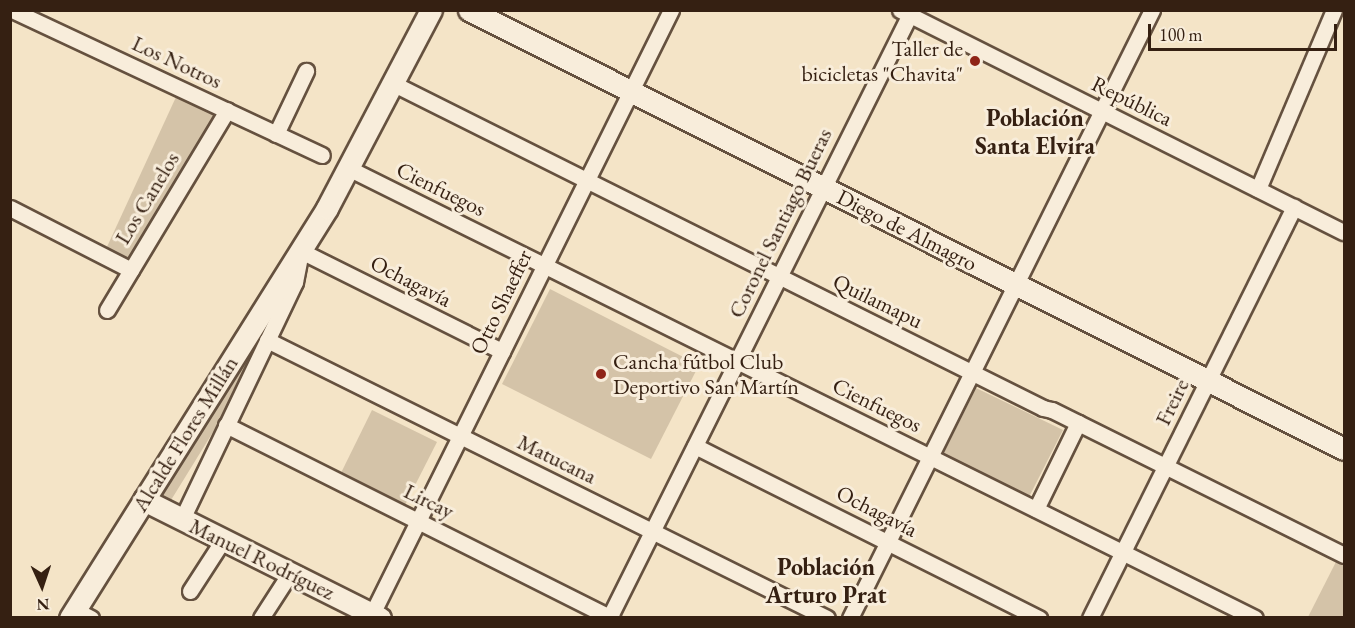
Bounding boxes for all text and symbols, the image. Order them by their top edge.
scale bar [1151,12,1340,50]
text: 100 m [1159,23,1203,46]
street label: Los Notros [128,30,226,94]
place label: Taller de bicicletas "Chavita" [801,35,963,86]
marker: Taller de bicicletas "Chavita" [968,54,982,68]
street label: República [1087,70,1177,132]
district label: Población Santa Elvira [975,104,1095,160]
street label: Coronel Santiago Bueras [723,124,837,322]
street label: Los Canelos [109,147,185,249]
street label: Cienfuegos [392,156,490,222]
street label: Diego de Almagro [833,183,981,277]
street label: Otto Shaeffer [464,246,538,358]
street label: Ochagavía [366,249,456,313]
street label: Quilamapu [829,268,927,334]
place label: Cancha fútbol Club Deportivo San Martín [613,348,799,400]
street label: Alcalde Flores Millán [127,351,243,517]
marker: Cancha fútbol Club Deportivo San Martín [594,367,608,381]
street label: Cienfuegos [828,372,926,438]
street label: Freire [1150,374,1194,430]
street label: Matucana [513,429,601,489]
street label: Lircay [400,478,458,524]
street label: Ochagavía [832,479,922,543]
street label: Manuel Rodríguez [185,512,339,606]
district label: Población Arturo Prat [766,553,886,609]
north arrow [12,556,72,616]
text: N [36,594,50,615]

